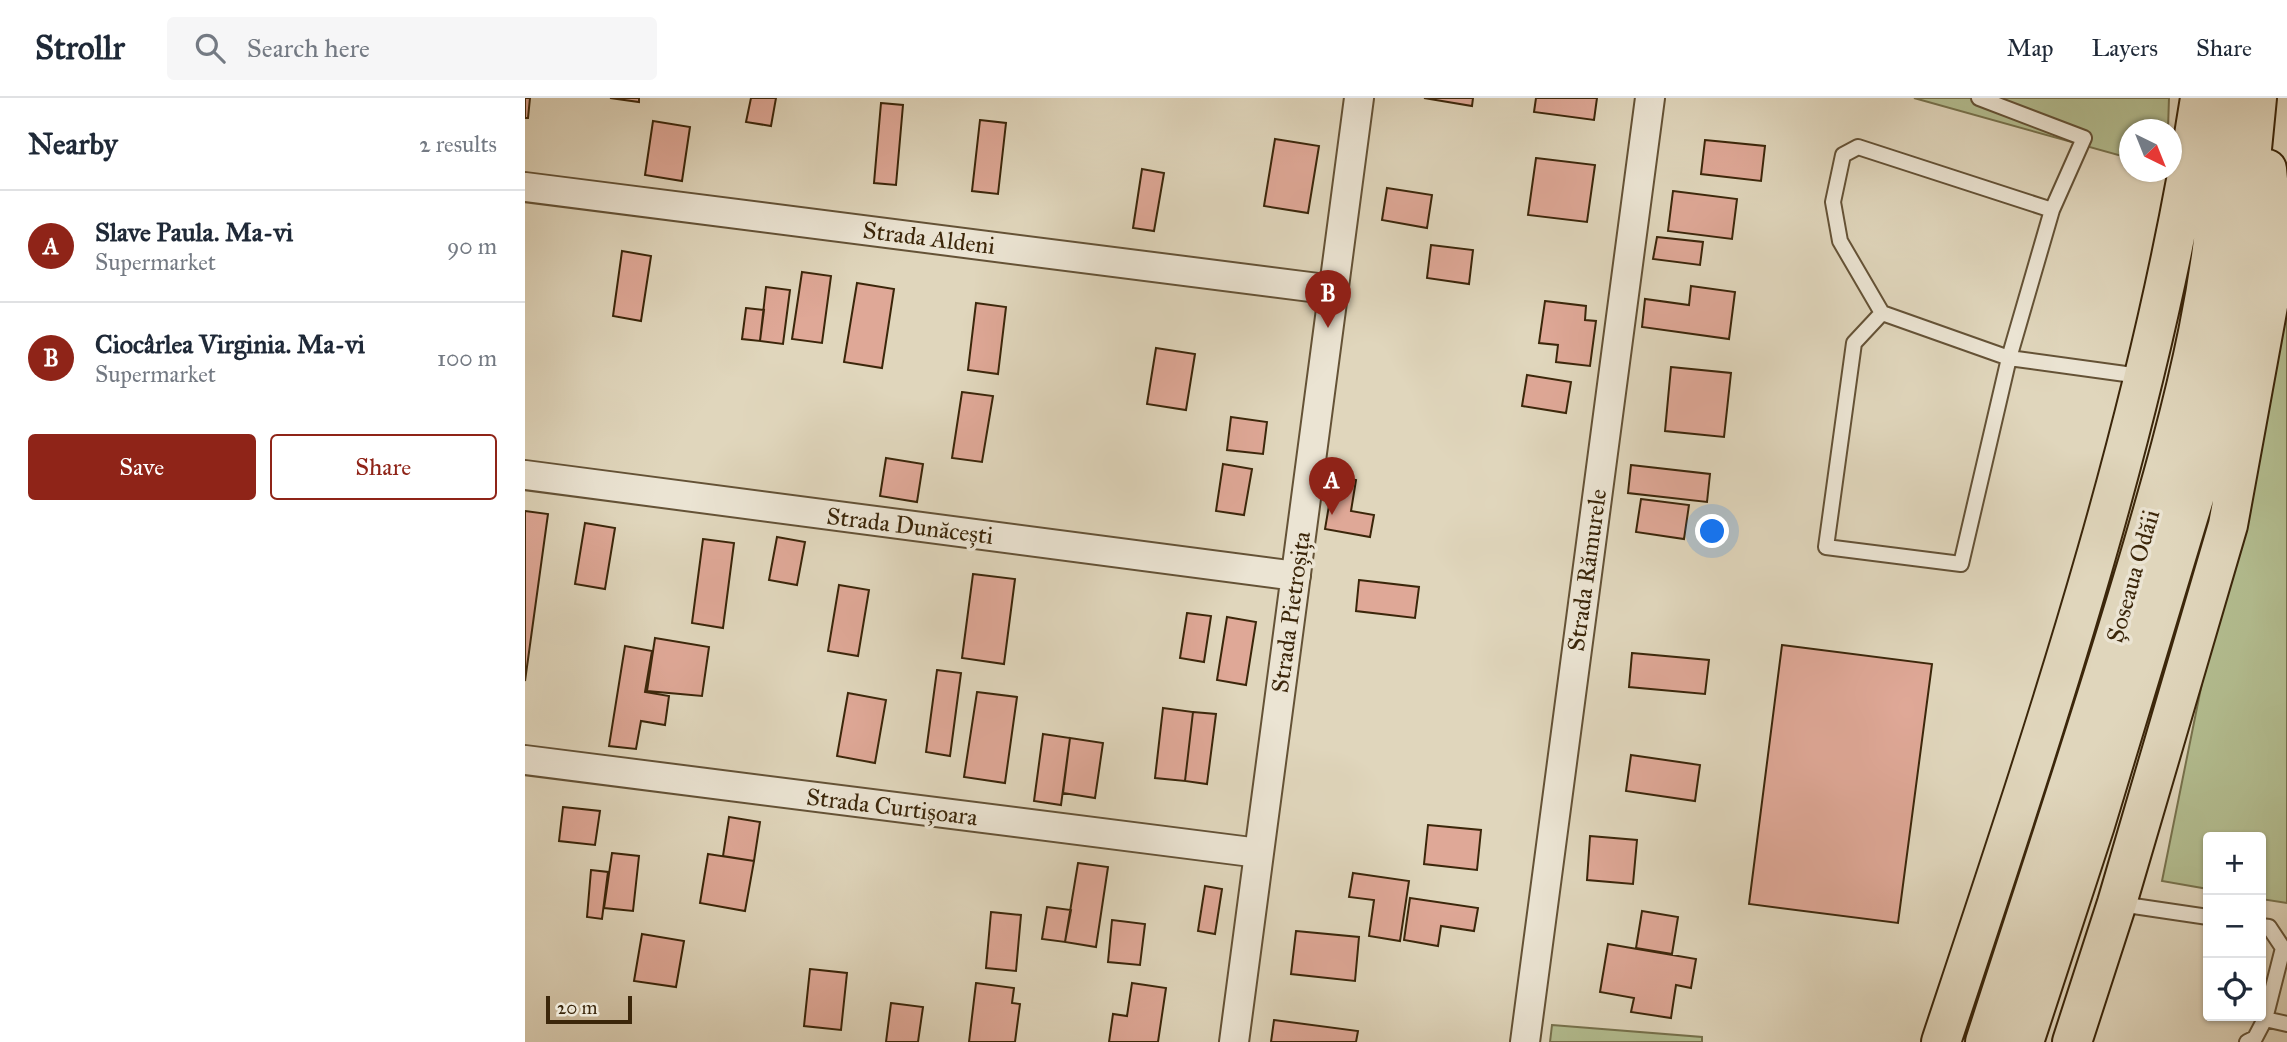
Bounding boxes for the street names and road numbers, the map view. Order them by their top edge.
street label: Strada Aldeni [861,215,997,261]
street label: Strada Rămurele [1561,487,1613,653]
street label: Strada Dunăcești [825,501,995,551]
street label: Șoseaua Odăii [2100,506,2166,646]
street label: Strada Pietroșița [1265,529,1317,695]
street label: Strada Curtișoara [805,782,980,832]

